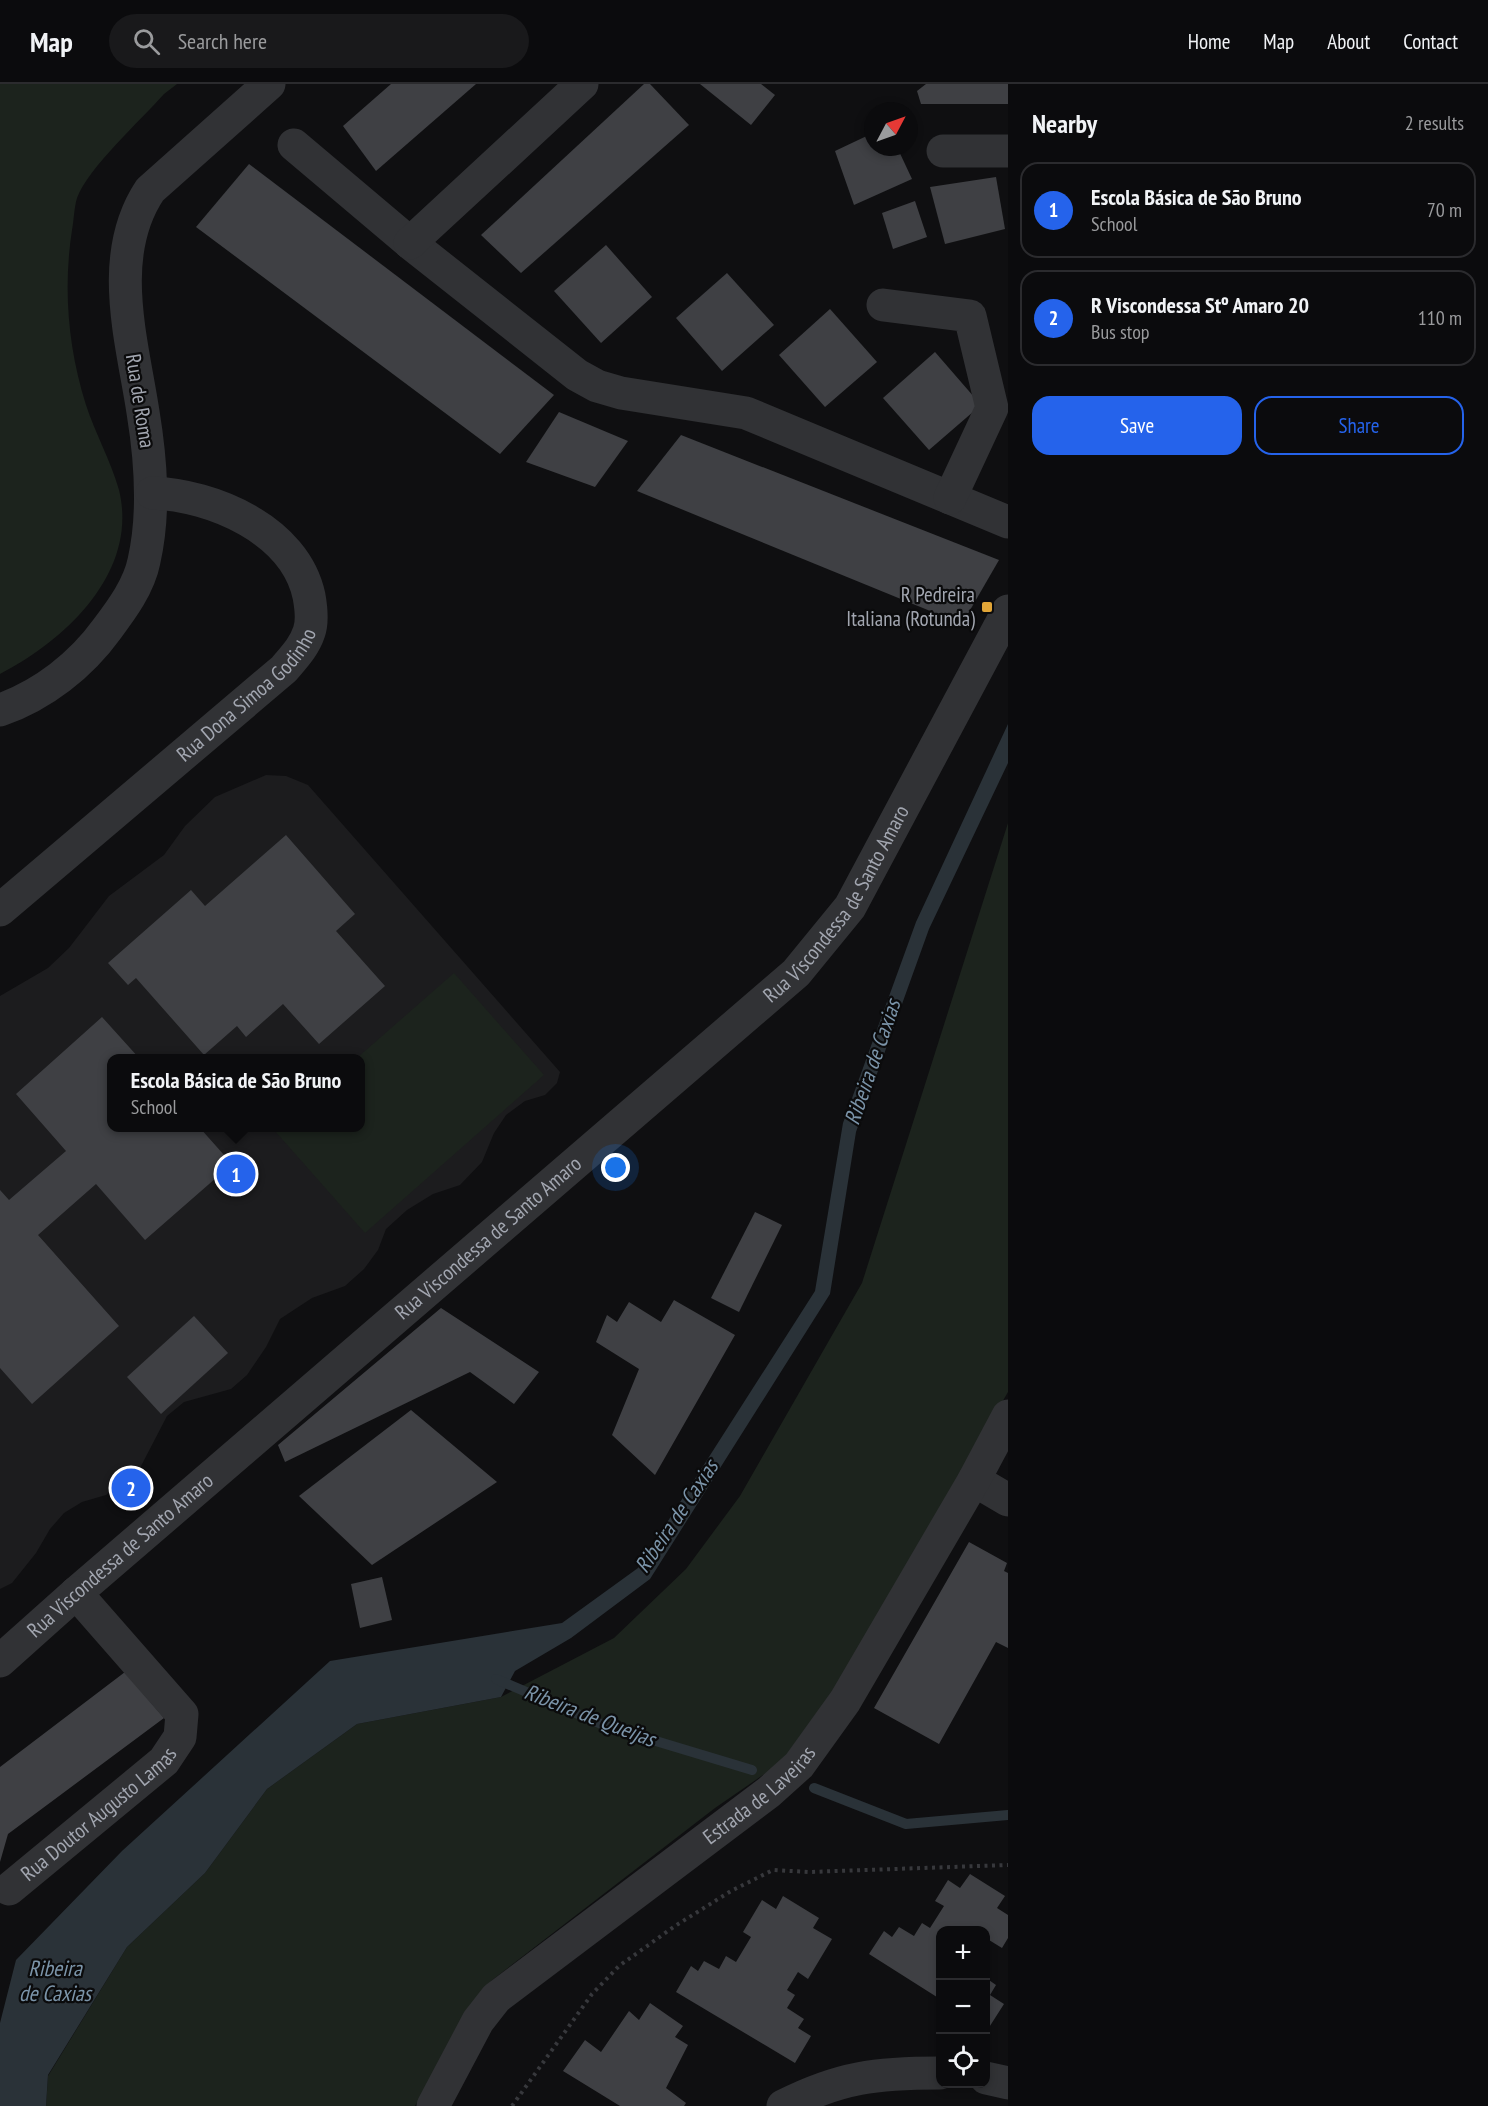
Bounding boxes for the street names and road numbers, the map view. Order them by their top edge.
street label: Rua de Roma [120,352,161,450]
street label: Rua Dona Simoa Godinho [171,625,322,767]
street label: Rua Viscondessa de Santo Amaro [757,800,915,1008]
street label: Rua Viscondessa de Santo Amaro [389,1150,587,1325]
street label: Rua Viscondessa de Santo Amaro [21,1467,218,1643]
street label: Estrada de Laveiras [697,1740,821,1850]
street label: Rua Doutor Augusto Lamas [15,1742,182,1887]

